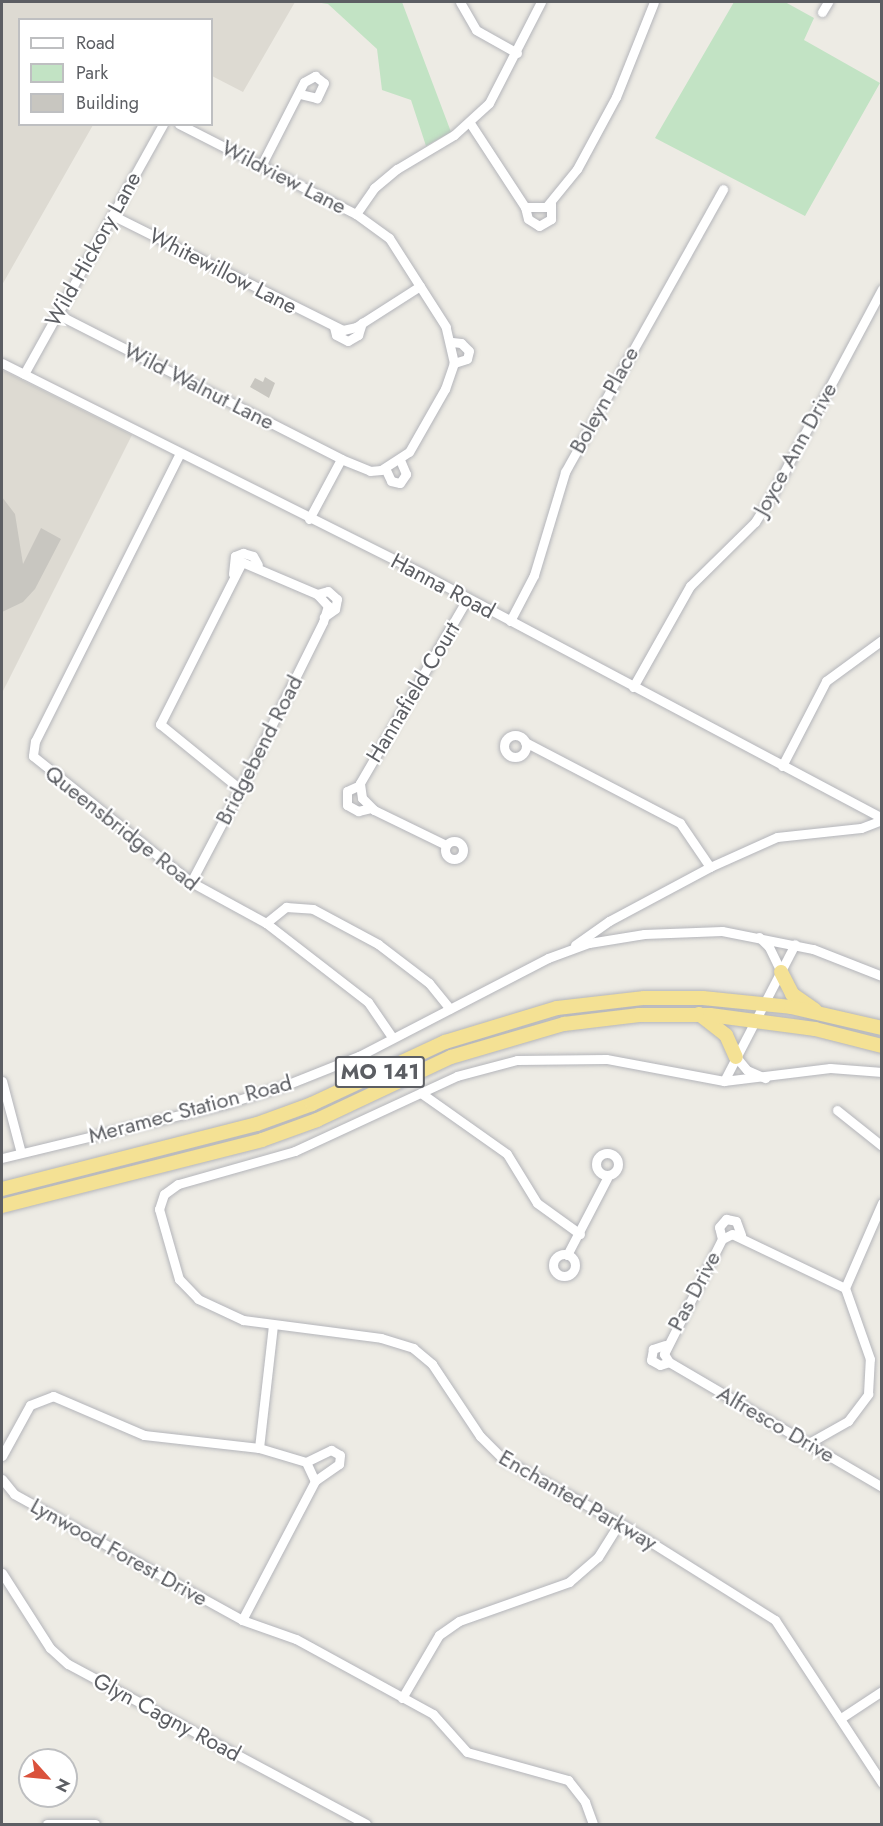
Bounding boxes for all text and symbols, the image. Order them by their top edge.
legend [18,18,213,126]
text: Road [76,30,115,56]
text: Park [76,60,108,86]
text: Building [76,90,139,116]
street label: Wildview Lane [217,134,351,220]
street label: Wild Hickory Lane [40,167,146,331]
street label: Whitewillow Lane [145,222,301,320]
street label: Wild Walnut Lane [119,337,279,435]
street label: Boleyn Place [564,342,644,458]
street label: Joyce Ann Drive [748,378,842,520]
street label: Hanna Road [386,548,500,624]
street label: Hannafield Court [361,617,465,767]
street label: Bridgebend Road [210,671,308,829]
street label: Queensbridge Road [40,760,204,896]
road number: MO 141 [334,1054,427,1090]
street label: Meramec Station Road [85,1069,295,1149]
street label: Pas Drive [662,1247,726,1335]
street label: Alfresco Drive [713,1380,839,1468]
street label: Enchanted Parkway [494,1444,662,1556]
street label: Lynwood Forest Drive [26,1492,212,1612]
street label: Glyn Cagny Road [89,1667,245,1767]
north arrow [18,1748,78,1808]
text: N [50,1775,76,1796]

